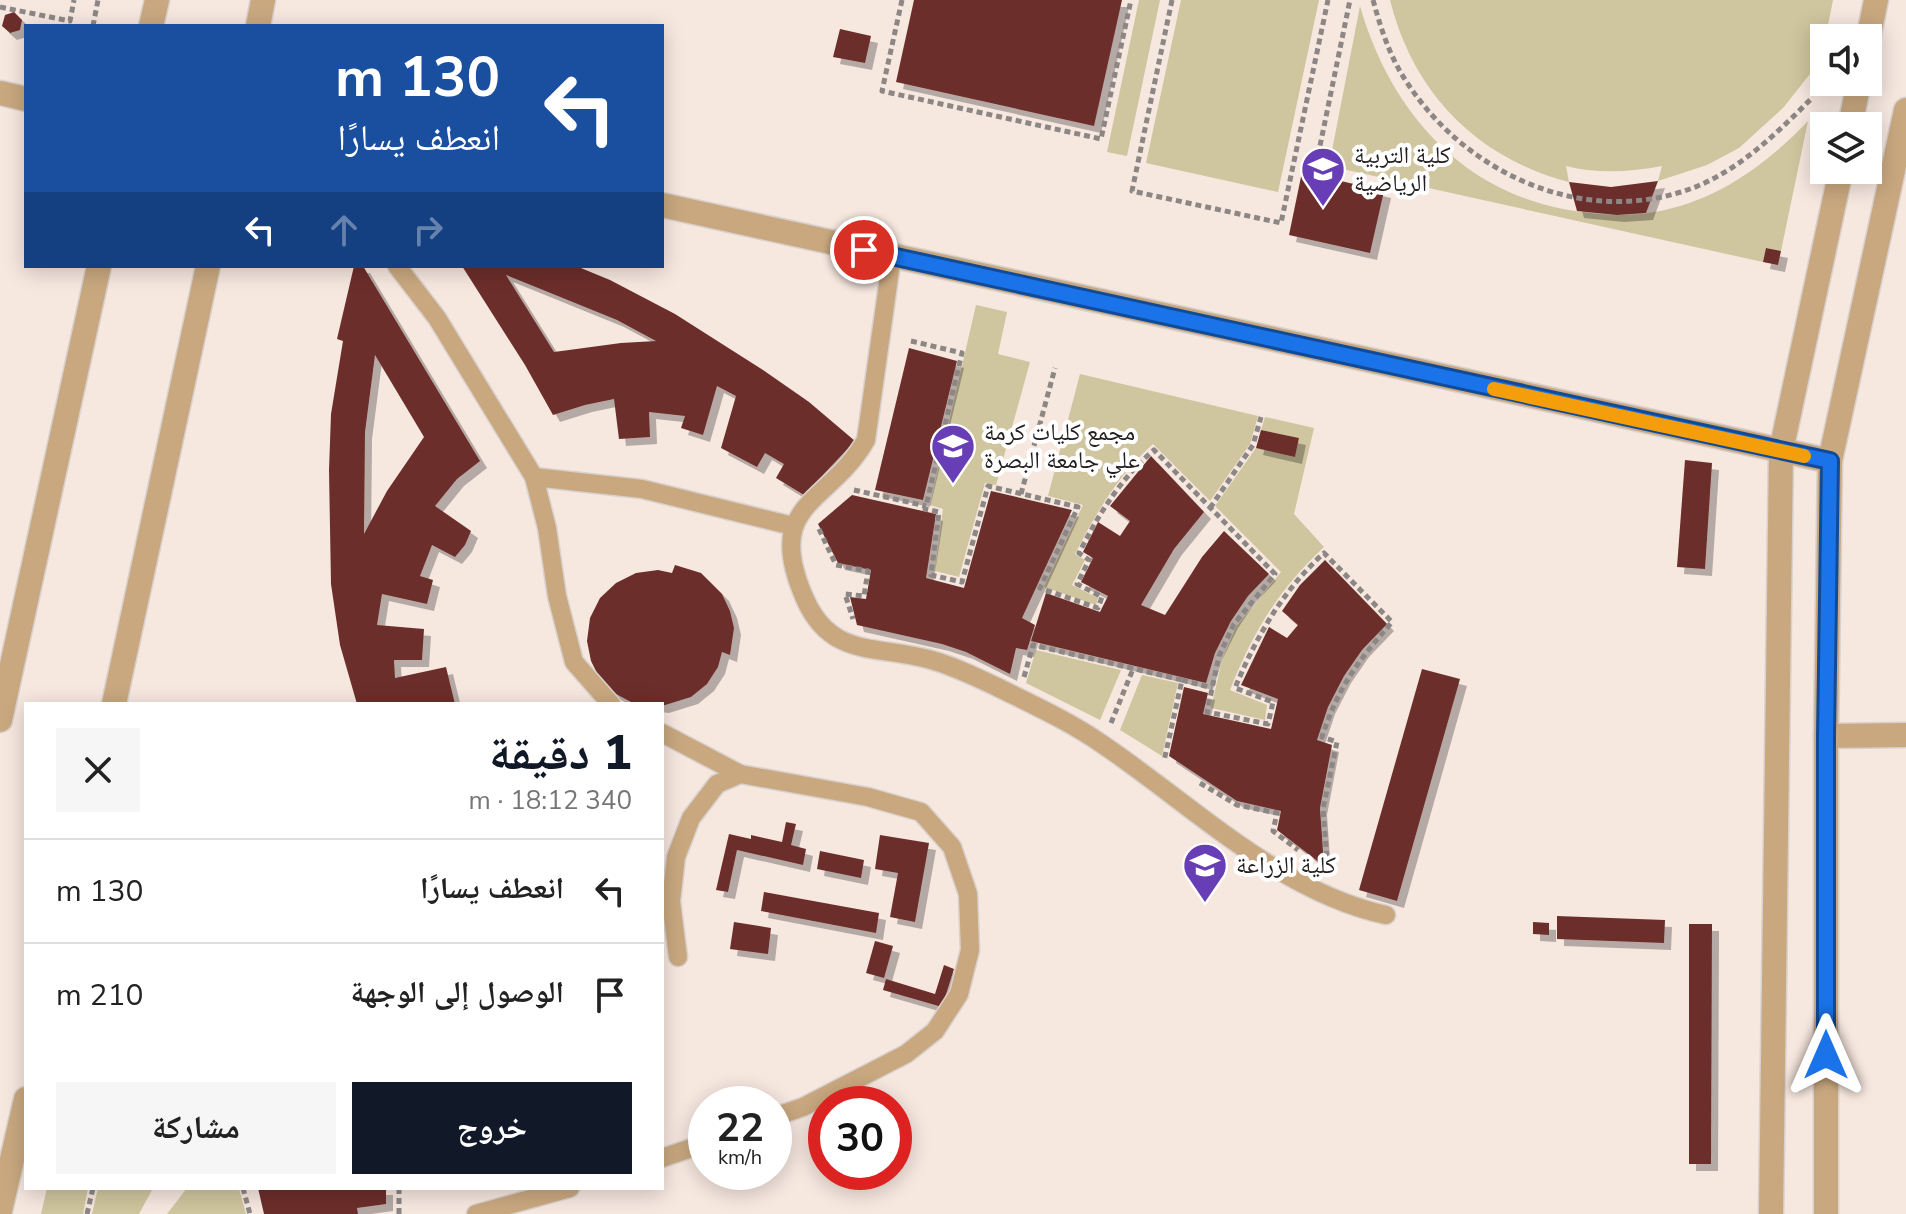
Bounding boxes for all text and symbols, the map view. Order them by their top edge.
map controls [1810,24,1882,184]
button: sound [1810,24,1882,96]
text: 130 m [335,39,500,116]
icon: left [528,56,632,160]
button: layers [1810,112,1882,184]
text: انعطف يسارًا [338,114,500,163]
place label: كلية التربية الرياضية [1354,139,1451,199]
school or university icon: كلية التربية الرياضية [1299,145,1347,208]
icon: left [238,208,282,252]
icon: ahead [322,208,366,252]
icon: right [406,208,450,252]
pin [830,216,898,284]
icon: arrive [842,228,886,272]
place label: مجمع كليات كرمة علي جامعة البصرة [984,416,1140,479]
school or university icon: مجمع كليات كرمة علي جامعة البصرة [929,422,977,485]
text: 1 دقيقة [489,720,632,786]
button: close [56,728,140,812]
text: 340 m · 18:12 [469,783,632,818]
school or university icon: كلية الزراعة [1181,841,1229,904]
place label: كلية الزراعة [1236,849,1336,881]
text: انعطف يسارًا [420,868,564,909]
icon: left [588,869,632,913]
text: 130 m [56,871,143,912]
text: الوصول إلى الوجهة [351,972,564,1013]
icon: arrive [588,973,632,1017]
text: 210 m [56,975,143,1016]
position arrow [1784,1013,1868,1097]
button: مشاركة [56,1082,336,1174]
button: خروج [352,1082,632,1174]
speed limit sign: 30 [808,1086,912,1190]
text: 22 [716,1101,764,1155]
text: km/h [718,1144,762,1171]

